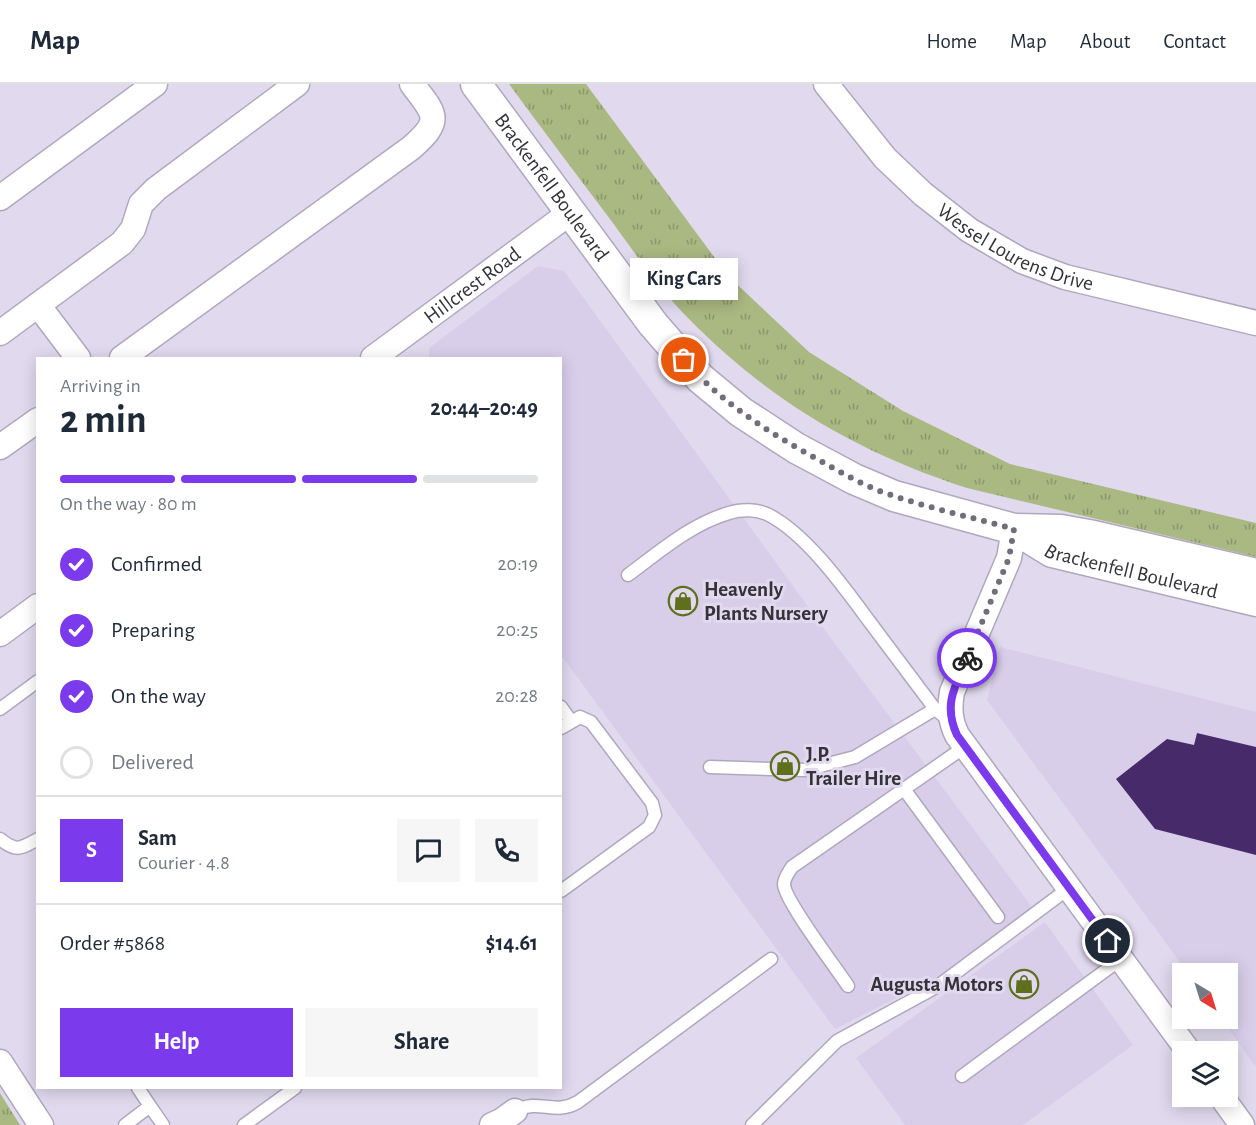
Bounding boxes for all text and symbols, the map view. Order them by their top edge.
text: Map [30,27,80,55]
text: Home [926,31,977,52]
text: Map [1010,31,1047,52]
text: About [1080,31,1130,52]
text: Contact [1163,31,1226,52]
street label: Brackenfell Boulevard [491,109,613,265]
street label: Wessel Lourens Drive [933,199,1095,294]
street label: Hillcrest Road [420,243,524,327]
callout: King Cars [630,258,738,300]
text: King Cars [647,269,721,289]
pin [658,334,709,385]
icon: bag [667,343,700,376]
text: Arriving in [60,376,141,396]
text: 20:44–20:49 [430,397,538,419]
text: 2 min [60,401,147,440]
text: On the way · 80 m [60,494,197,514]
street label: Brackenfell Boulevard [1041,539,1220,602]
icon: check [60,548,93,581]
text: Confirmed [111,553,202,575]
text: 20:19 [497,554,538,574]
place label: Heavenly Plants Nursery [704,579,828,624]
shop icon: Heavenly Plants Nursery [667,585,699,617]
icon: check [60,614,93,647]
text: Preparing [111,619,195,641]
text: 20:25 [496,620,538,640]
courier [937,628,997,688]
icon: bike [951,642,984,675]
icon: check [60,680,93,713]
text: On the way [111,685,206,707]
text: 20:28 [495,686,538,706]
place label: J.P. Trailer Hire [806,744,901,789]
shop icon: J.P. Trailer Hire [769,750,801,782]
text: Delivered [111,751,194,773]
button: chat [397,819,460,882]
button: phone [475,819,538,882]
text: Sam [138,827,177,849]
text: S [86,839,97,861]
text: Courier · 4.8 [138,853,230,873]
pin [1082,915,1133,966]
icon: home [1091,924,1124,957]
text: Order #5868 [60,932,165,954]
text: $14.61 [486,932,538,954]
north arrow [1172,963,1238,1029]
map controls [1172,963,1238,1107]
shop icon: Augusta Motors [1008,968,1040,1000]
place label: Augusta Motors [871,974,1003,995]
button: Help [60,1008,293,1077]
button: Share [305,1008,538,1077]
button: layers [1172,1041,1238,1107]

